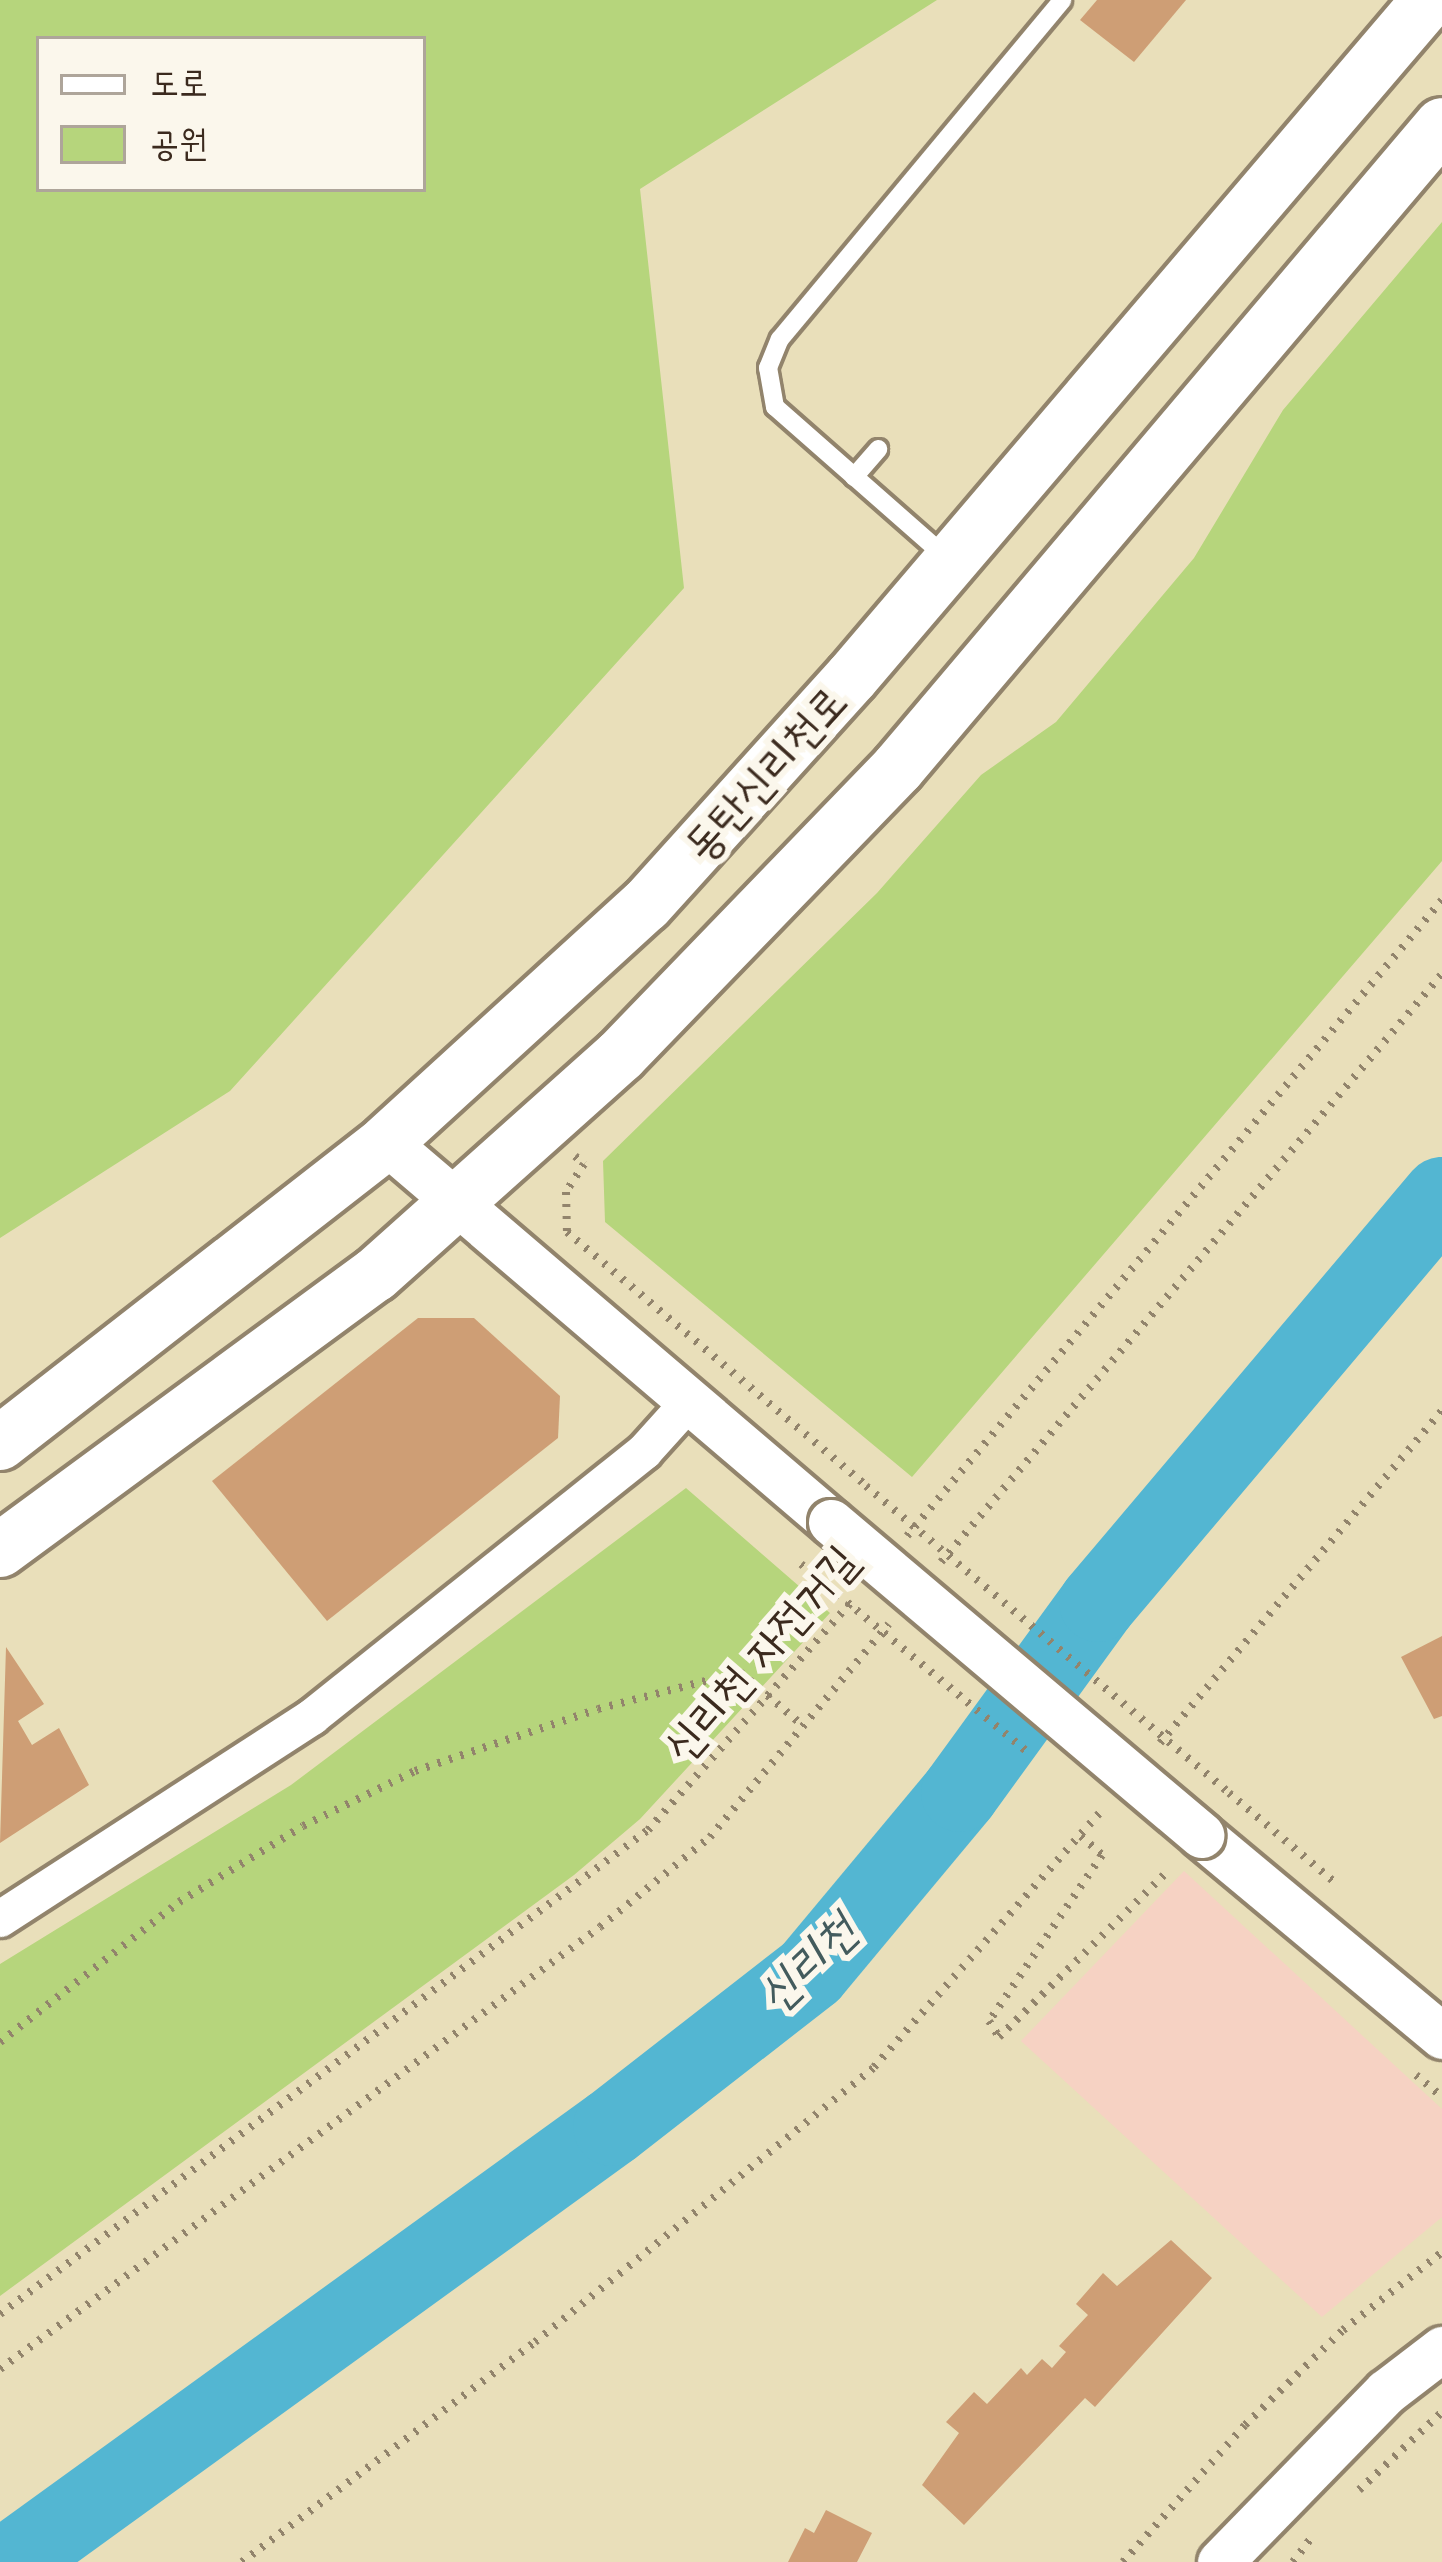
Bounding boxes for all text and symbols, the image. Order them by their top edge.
legend [36,36,426,192]
text: 도로 [150,63,208,104]
text: 공원 [150,123,208,164]
street label: 동탄신리천로 [673,675,859,873]
street label: 신리천 자전거길 [653,1535,869,1773]
water label: 신리천 [745,1902,869,2024]

